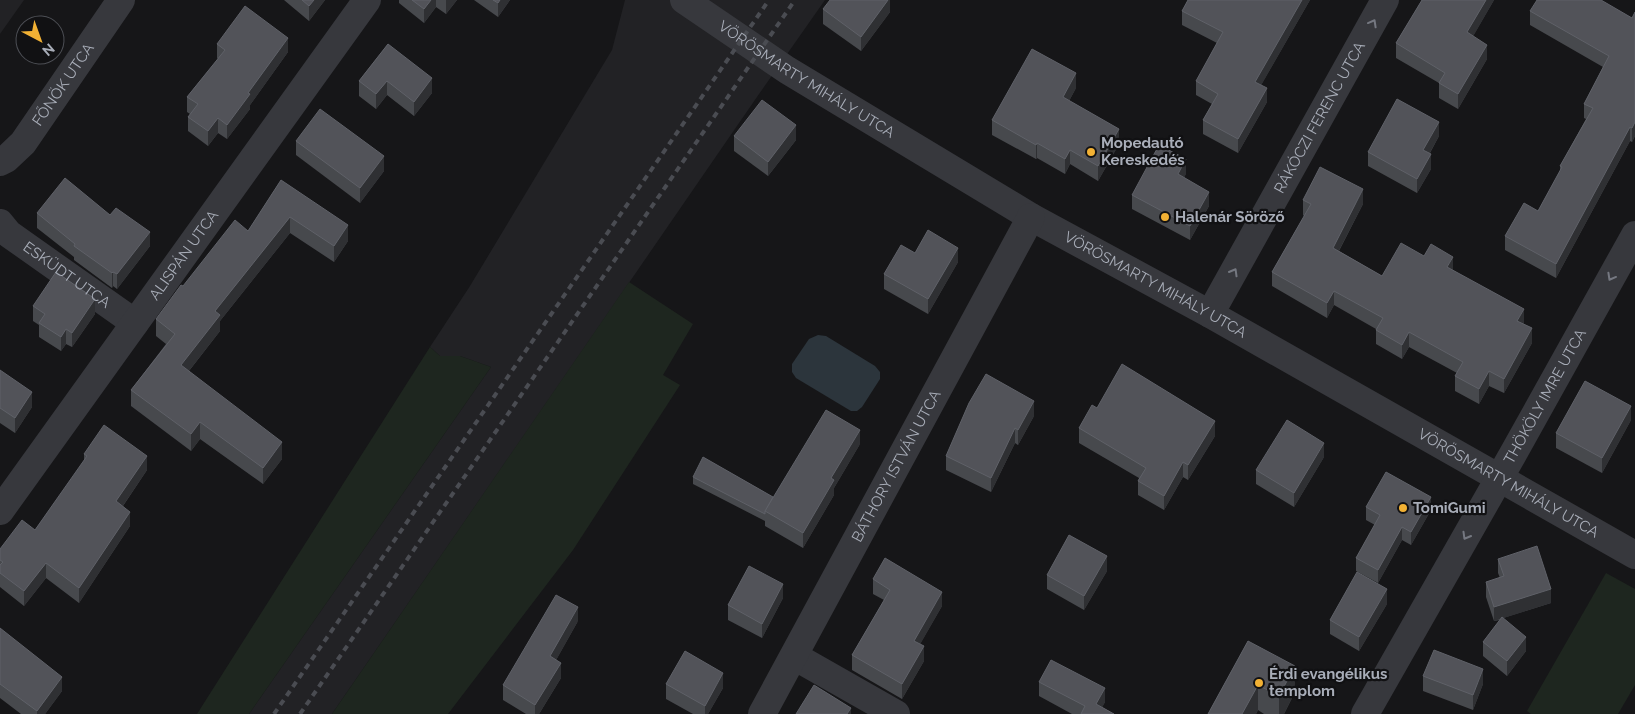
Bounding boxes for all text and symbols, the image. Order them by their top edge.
north arrow [15,15,65,65]
street label: VÖRÖSMARTY MIHÁLY UTCA [715,17,898,142]
one-way arrow [1366,19,1376,28]
street label: FŐNÖK UTCA [29,39,97,129]
street label: RÁKÓCZI FERENC UTCA [1270,39,1369,196]
place label: Mopedautó Kereskedés [1101,134,1185,169]
marker: Mopedautó Kereskedés [1085,146,1097,158]
street label: ALISPÁN UTCA [145,207,222,304]
place label: Halenár Söröző [1175,208,1284,226]
marker: Halenár Söröző [1159,211,1171,223]
street label: VÖRÖSMARTY MIHÁLY UTCA [1061,228,1250,342]
street label: ESKÜDT UTCA [20,238,114,312]
one-way arrow [1227,268,1237,277]
one-way arrow [1608,272,1618,281]
street label: THÖKÖLY IMRE UTCA [1500,326,1590,467]
street label: BÁTHORY ISTVÁN UTCA [848,387,945,545]
street label: VÖRÖSMARTY MIHÁLY UTCA [1415,425,1602,542]
place label: TomiGumi [1413,499,1486,517]
marker: TomiGumi [1397,502,1409,514]
one-way arrow [1463,531,1473,540]
place label: Érdi evangélikus templom [1269,665,1387,700]
marker: Érdi evangélikus templom [1253,677,1265,689]

